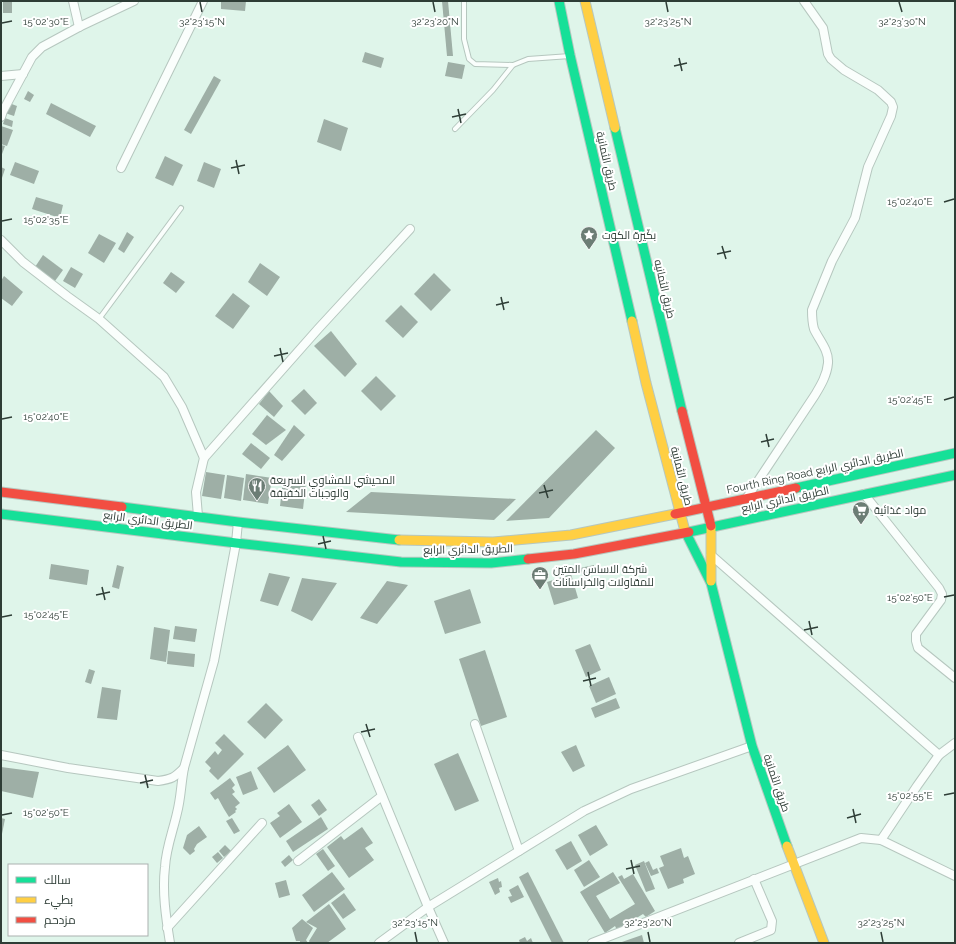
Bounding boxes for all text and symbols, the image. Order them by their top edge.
text: 15°02'30"E [23,16,69,27]
text: 32°23'15"N [179,16,225,27]
text: 32°23'20"N [411,16,459,27]
text: 32°23'25"N [645,16,691,27]
text: 32°23'30"N [878,16,926,27]
street label: طريق الثمانية [593,130,620,192]
text: 15°02'40"E [887,196,933,207]
text: 15°02'35"E [23,214,69,225]
place icon: بكّيرة الكوت [579,225,599,250]
place label: بكّيرة الكوت [602,228,656,242]
street label: طريق الثمانيه [651,258,678,320]
text: 15°02'45"E [888,394,932,405]
text: 15°02'40"E [23,411,69,422]
street label: طريق الثمانية [668,445,695,507]
street label: Fourth Ring Road الطريق الدائري الرابع [725,446,905,499]
place label: المحيشي للمشاوي السريعة والوجبات الخفيفة [270,474,395,500]
restaurant icon: المحيشي للمشاوي السريعة والوجبات الخفيفة [247,476,267,501]
street label: الطريق الدائري الرابع [740,484,831,517]
supermarket icon: مواد غذائية [851,500,871,525]
place label: مواد غذائية [874,504,926,517]
street label: الطريق الدائري الرابع [102,509,193,534]
street label: الطريق الدائري الرابع [423,542,513,559]
place label: شركة الاساس المتين للمقاولات والخراسانات [553,563,654,589]
office icon: شركة الاساس المتين للمقاولات والخراسانات [530,565,550,590]
text: 15°02'50"E [887,592,933,603]
text: 15°02'45"E [24,609,68,620]
street label: طريق الثمانية [761,753,792,814]
text: 15°02'55"E [887,790,933,801]
text: 15°02'50"E [23,807,69,818]
legend [8,864,148,936]
text: سالك [44,873,71,887]
text: بطيء [44,893,73,910]
text: مزدحم [44,913,76,928]
text: 32°23'15"N [392,917,438,928]
text: 32°23'20"N [624,917,672,928]
text: 32°23'25"N [858,917,904,928]

